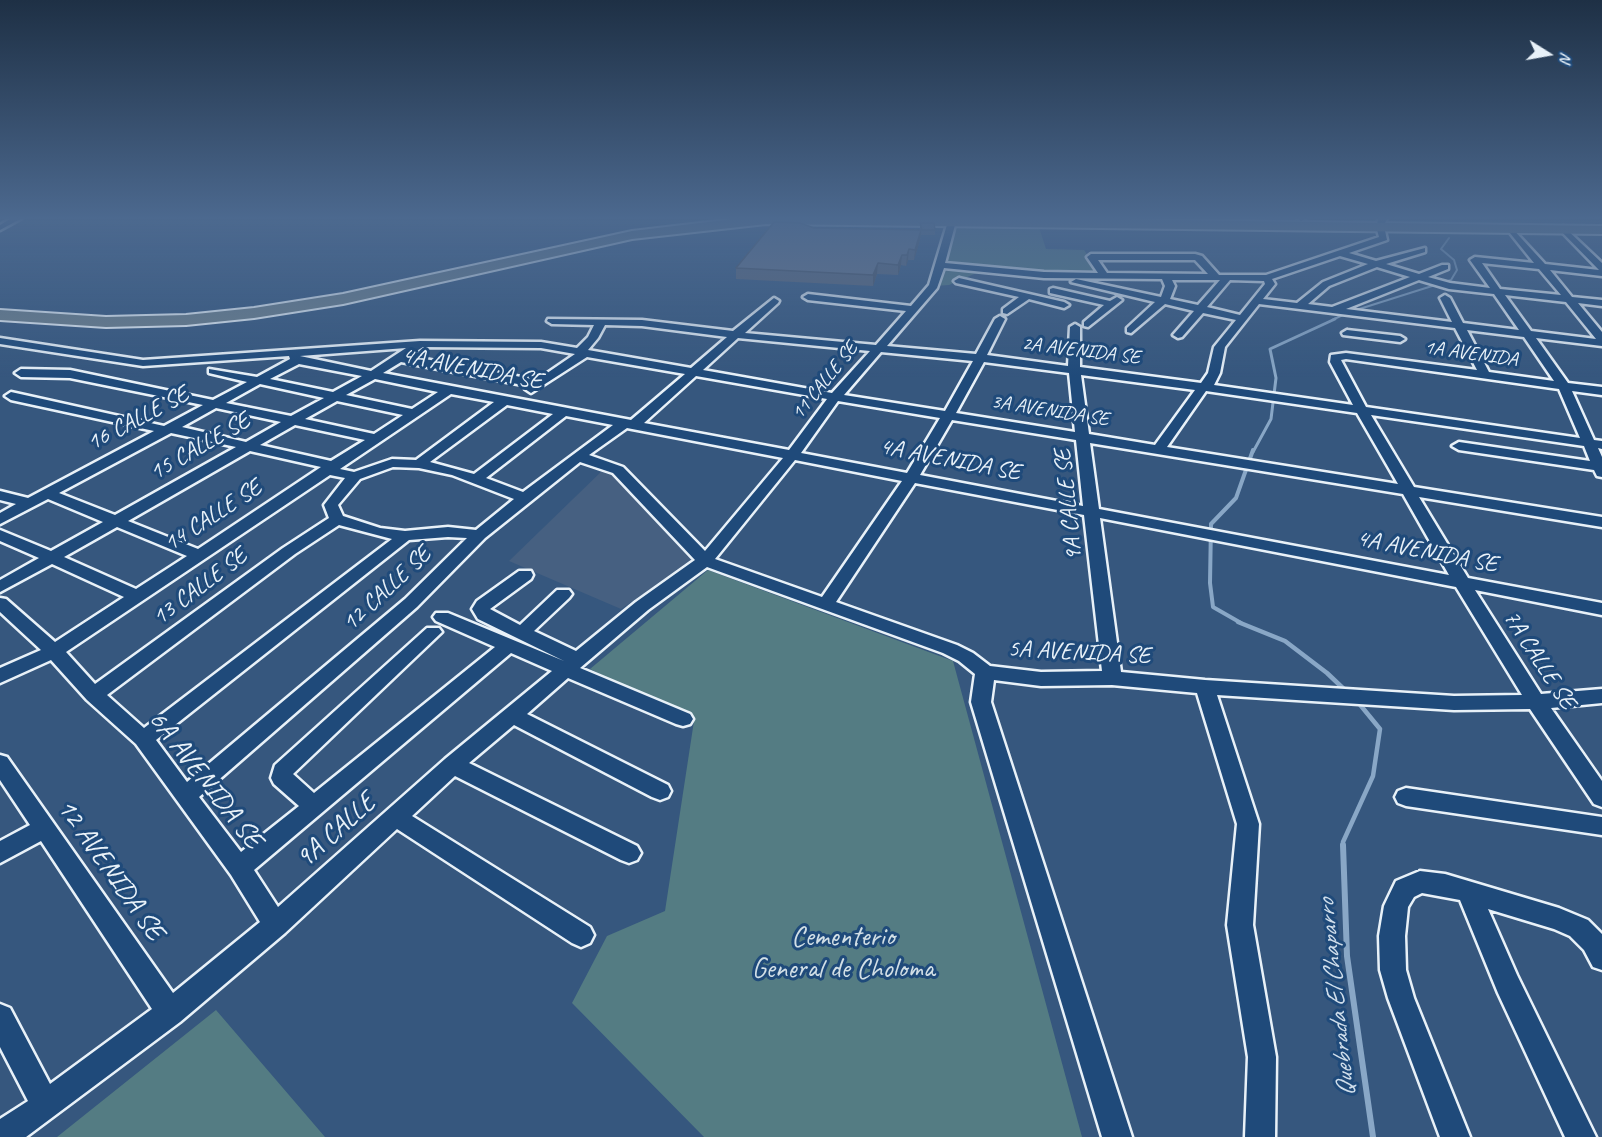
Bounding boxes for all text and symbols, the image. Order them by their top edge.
north arrow [1518,24,1578,84]
text: N [1555,51,1576,64]
street label: 2A AVENIDA SE [1021,332,1141,370]
street label: 1A AVENIDA [1423,336,1519,372]
street label: 11 CALLE SE [787,338,863,424]
street label: 4A AVENIDA SE [399,341,545,397]
street label: 16 CALLE SE [82,380,194,458]
street label: 3A AVENIDA SE [989,390,1111,432]
street label: 15 CALLE SE [145,407,255,487]
street label: 4A AVENIDA SE [877,432,1023,488]
street label: 9A CALLE SE [1049,448,1089,562]
street label: 14 CALLE SE [159,474,267,558]
street label: 4A AVENIDA SE [1354,524,1500,580]
street label: 12 CALLE SE [337,541,437,637]
street label: 13 CALLE SE [147,542,253,632]
street label: 7A CALLE SE [1496,605,1582,715]
street label: 5A AVENIDA SE [1007,635,1151,671]
street label: 6A AVENIDA SE [141,704,269,856]
street label: 9A CALLE [289,786,383,876]
street label: 12 AVENIDA SE [49,793,171,947]
water label: Quebrada El Chaparro [1311,898,1363,1098]
park label: Cementerio General de Choloma [752,921,934,987]

